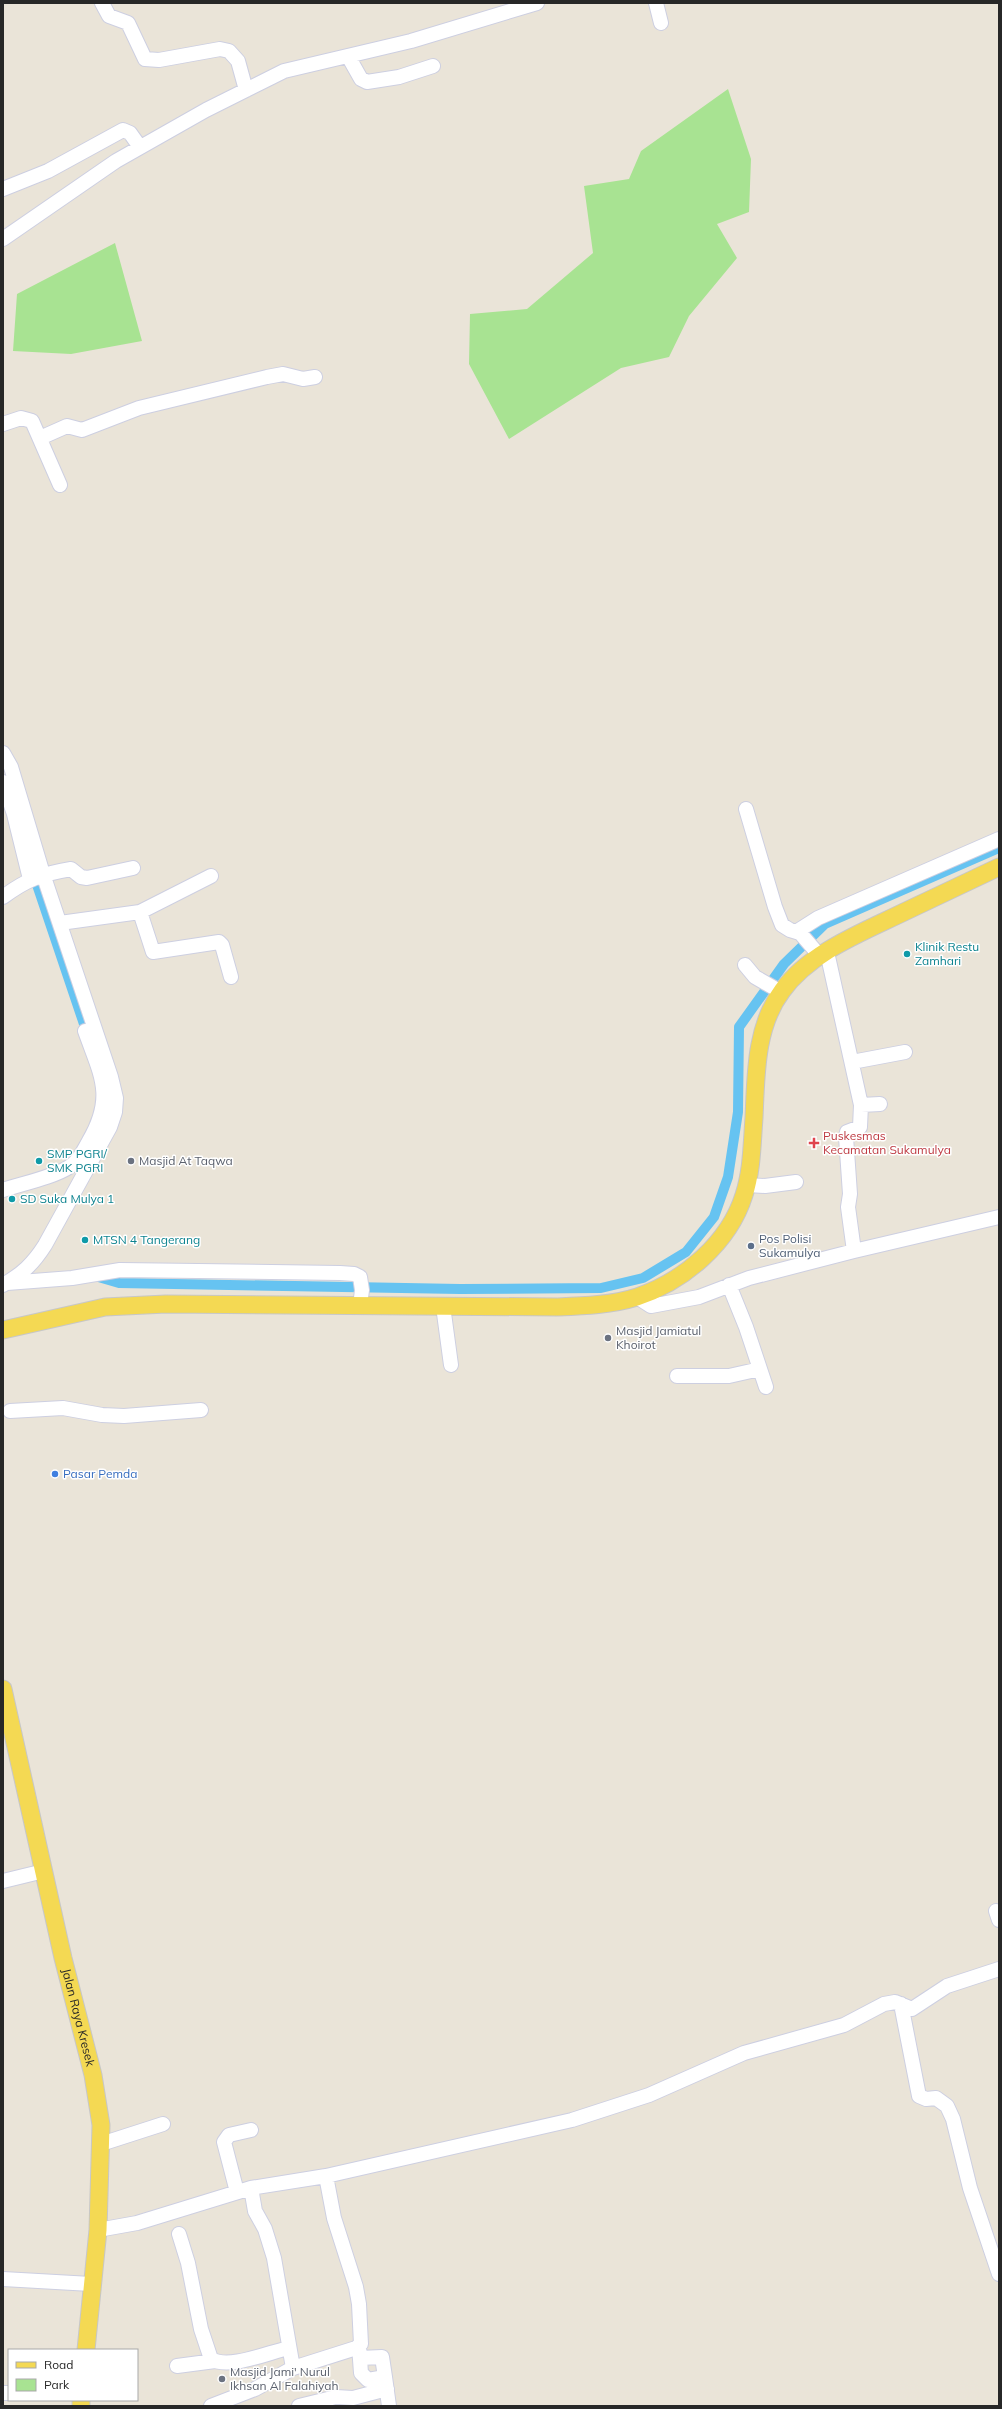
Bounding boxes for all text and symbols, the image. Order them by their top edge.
place label: Klinik Restu Zamhari [915,939,979,968]
marker: Klinik Restu Zamhari [902,949,912,959]
place label: Puskesmas Kecamatan Sukamulya [823,1128,951,1157]
marker: Puskesmas Kecamatan Sukamulya [808,1137,820,1149]
place label: SMP PGRI/ SMK PGRI [47,1146,108,1175]
place label: Masjid At Taqwa [139,1153,233,1168]
marker: SMP PGRI/ SMK PGRI [34,1156,44,1166]
marker: Masjid At Taqwa [126,1156,136,1166]
place label: SD Suka Mulya 1 [20,1191,114,1206]
marker: SD Suka Mulya 1 [7,1194,17,1204]
place label: Pos Polisi Sukamulya [759,1231,821,1260]
place label: MTSN 4 Tangerang [93,1232,200,1247]
marker: MTSN 4 Tangerang [80,1235,90,1245]
marker: Pos Polisi Sukamulya [746,1241,756,1251]
place label: Masjid Jamiatul Khoirot [616,1323,701,1352]
marker: Masjid Jamiatul Khoirot [603,1333,613,1343]
place label: Pasar Pemda [63,1466,137,1481]
marker: Pasar Pemda [50,1469,60,1479]
street label: Jalan Raya Kresek [59,1967,99,2069]
legend [8,2349,138,2401]
text: Road [44,2357,73,2372]
place label: Masjid Jami' Nurul Ikhsan Al Falahiyah [230,2364,339,2393]
marker: Masjid Jami' Nurul Ikhsan Al Falahiyah [217,2374,227,2384]
text: Park [44,2377,70,2392]

